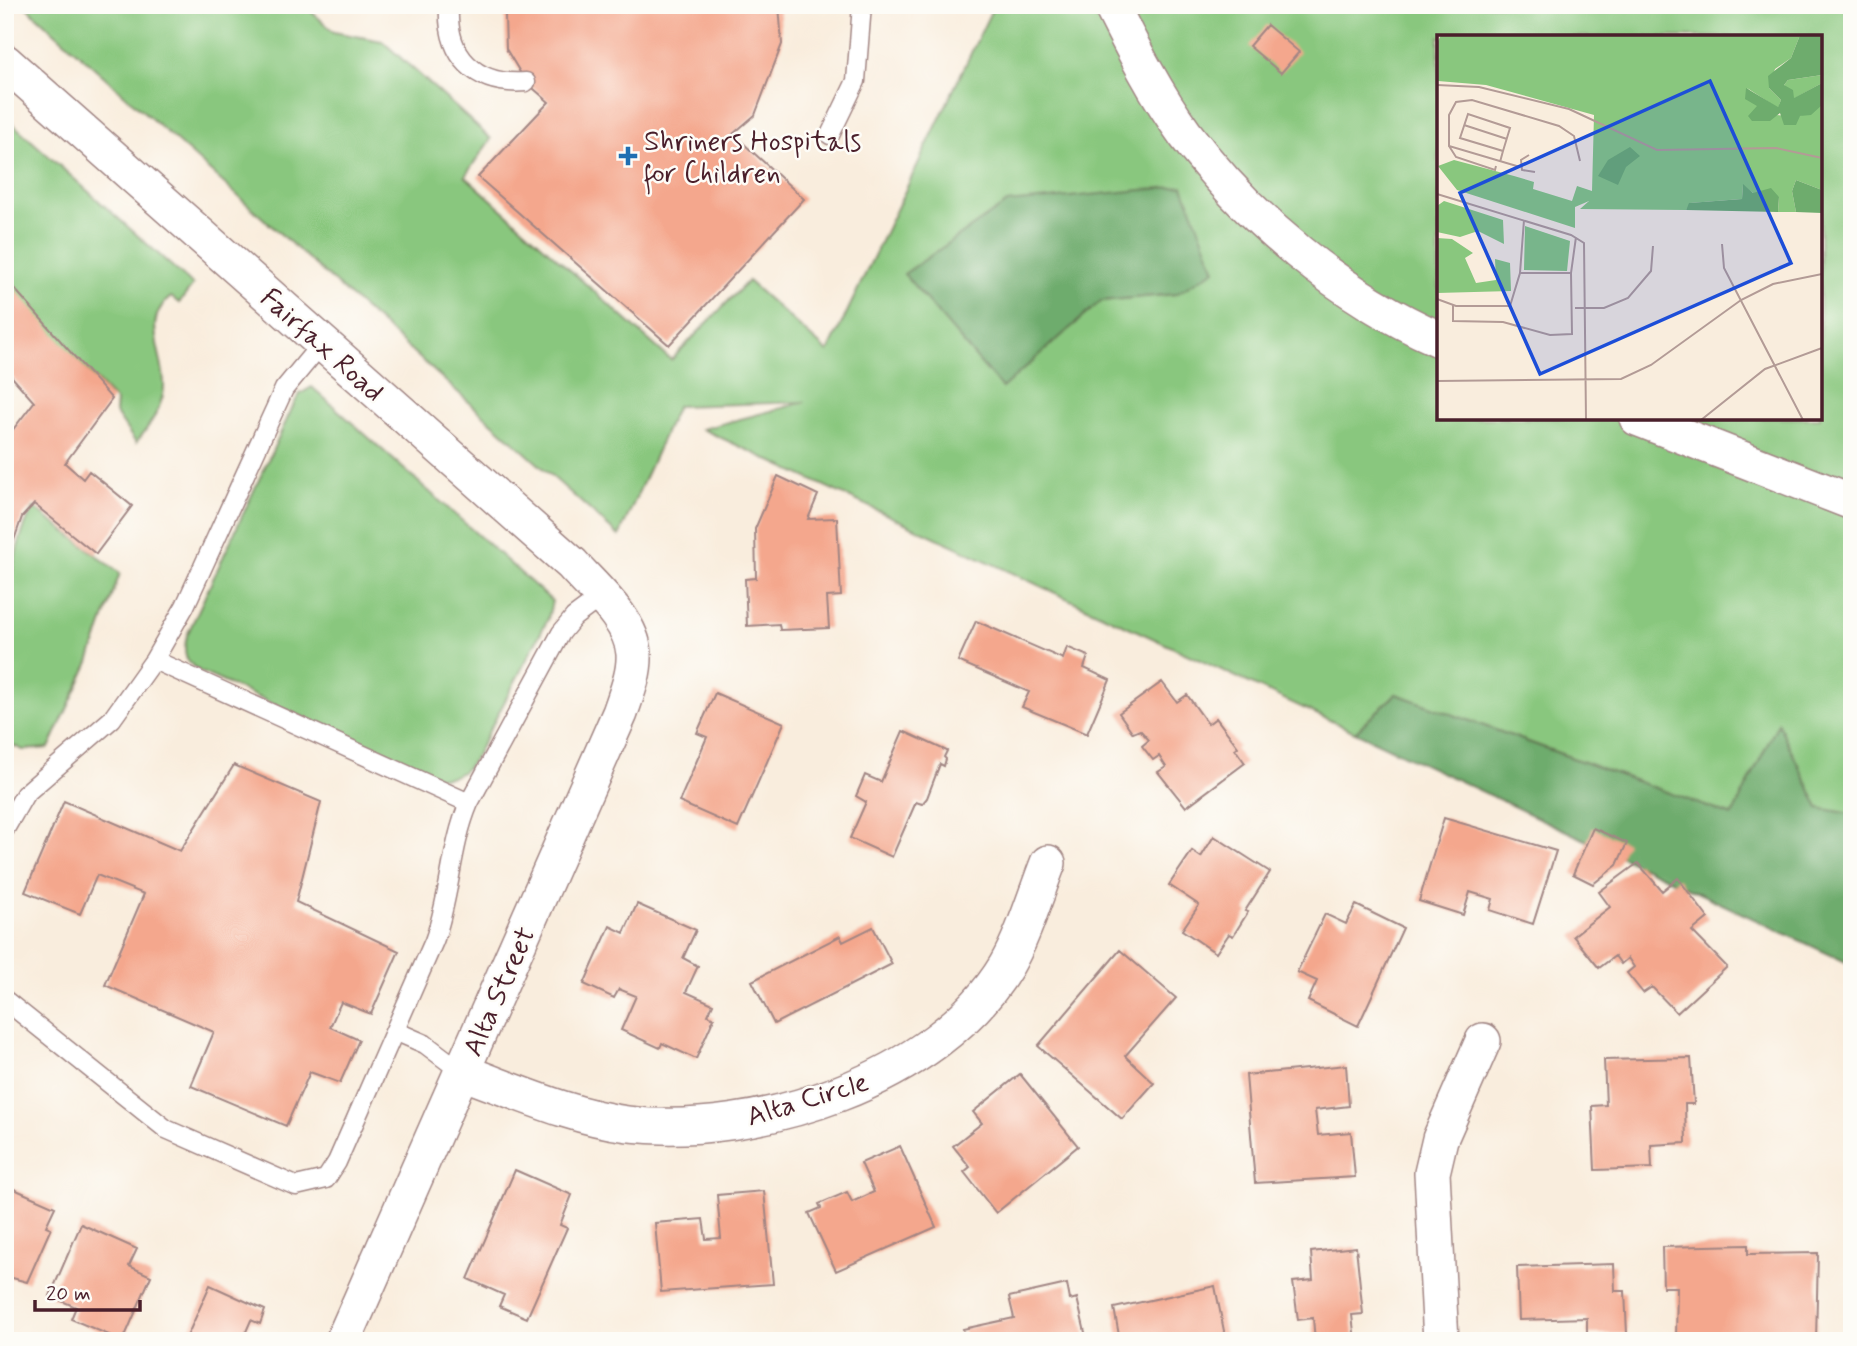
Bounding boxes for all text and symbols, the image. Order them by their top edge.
inset map [1437,35,1822,420]
place label: Shriners Hospitals for Children [644,124,861,195]
marker: Shriners Hospitals for Children [618,146,638,166]
street label: Fairfax Road [252,281,391,411]
street label: Alta Street [455,921,545,1063]
street label: Alta Circle [742,1064,873,1136]
scale bar [35,1269,140,1313]
text: 20 m [46,1280,91,1308]

